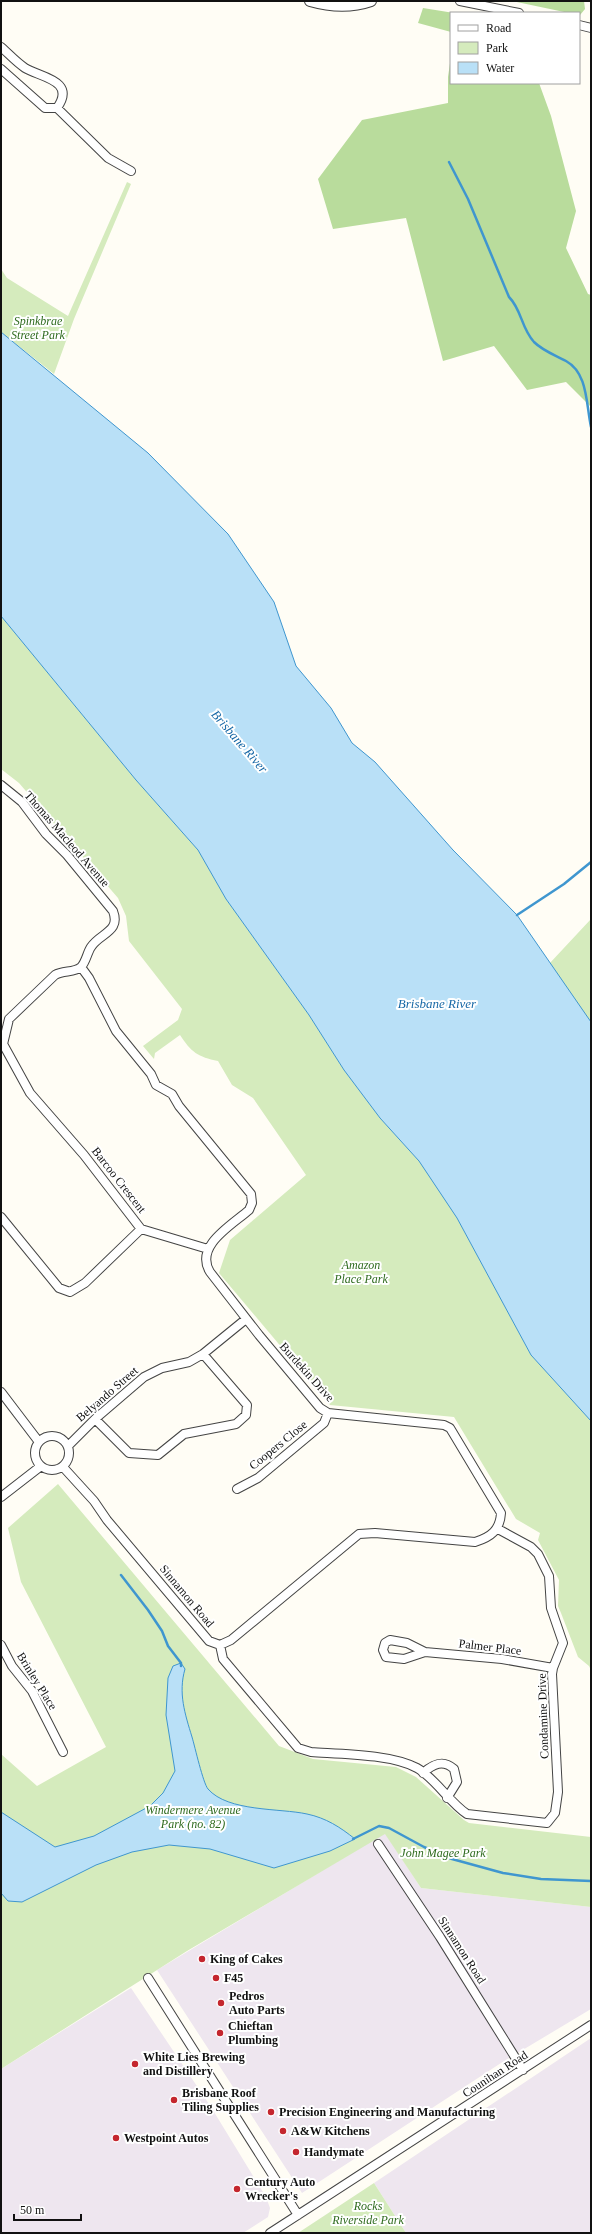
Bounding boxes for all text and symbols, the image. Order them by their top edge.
legend [450,12,580,84]
text: Road [486,21,511,35]
text: Park [486,41,508,55]
text: Water [486,61,514,75]
park label: Spinkbrae Street Park [11,314,66,342]
water label: Brisbane River [208,707,272,777]
street label: Thomas Macleod Avenue [22,788,112,890]
water label: Brisbane River [398,996,477,1011]
street label: Barcoo Crescent [89,1144,149,1216]
park label: Amazon Place Park [333,1258,388,1286]
street label: Burdekin Drive [277,1339,337,1405]
street label: Belyando Street [73,1363,141,1425]
street label: Coopers Close [246,1417,310,1473]
street label: Sinnamon Road [157,1562,217,1630]
street label: Palmer Place [458,1636,522,1658]
street label: Brinley Place [14,1650,60,1712]
street label: Condamine Drive [535,1673,551,1759]
park label: Windermere Avenue Park (no. 82) [145,1803,241,1831]
park label: John Magee Park [400,1846,486,1860]
street label: Sinnamon Road [435,1914,489,1986]
place label: King of Cakes [210,1952,283,1966]
marker: King of Cakes [197,1954,207,1964]
place label: F45 [224,1971,243,1985]
marker: F45 [211,1973,221,1983]
place label: Pedros Auto Parts [229,1989,285,2017]
marker: Pedros Auto Parts [216,1998,226,2008]
place label: Chieftan Plumbing [228,2019,278,2047]
marker: Chieftan Plumbing [215,2028,225,2038]
street label: Counihan Road [460,2048,530,2100]
place label: White Lies Brewing and Distillery [143,2050,245,2078]
marker: White Lies Brewing and Distillery [130,2059,140,2069]
place label: Brisbane Roof Tiling Supplies [182,2086,259,2114]
marker: Brisbane Roof Tiling Supplies [169,2095,179,2105]
place label: Precision Engineering and Manufacturing [279,2105,495,2119]
marker: Precision Engineering and Manufacturing [266,2107,276,2117]
place label: A&W Kitchens [291,2124,370,2138]
marker: A&W Kitchens [278,2126,288,2136]
place label: Westpoint Autos [124,2131,209,2145]
marker: Westpoint Autos [111,2133,121,2143]
place label: Handymate [304,2145,365,2159]
marker: Handymate [291,2147,301,2157]
place label: Century Auto Wrecker's [245,2175,315,2203]
marker: Century Auto Wrecker's [232,2184,242,2194]
scale bar [14,2196,81,2222]
park label: Rocks Riverside Park [331,2199,404,2227]
text: 50 m [20,2203,45,2217]

